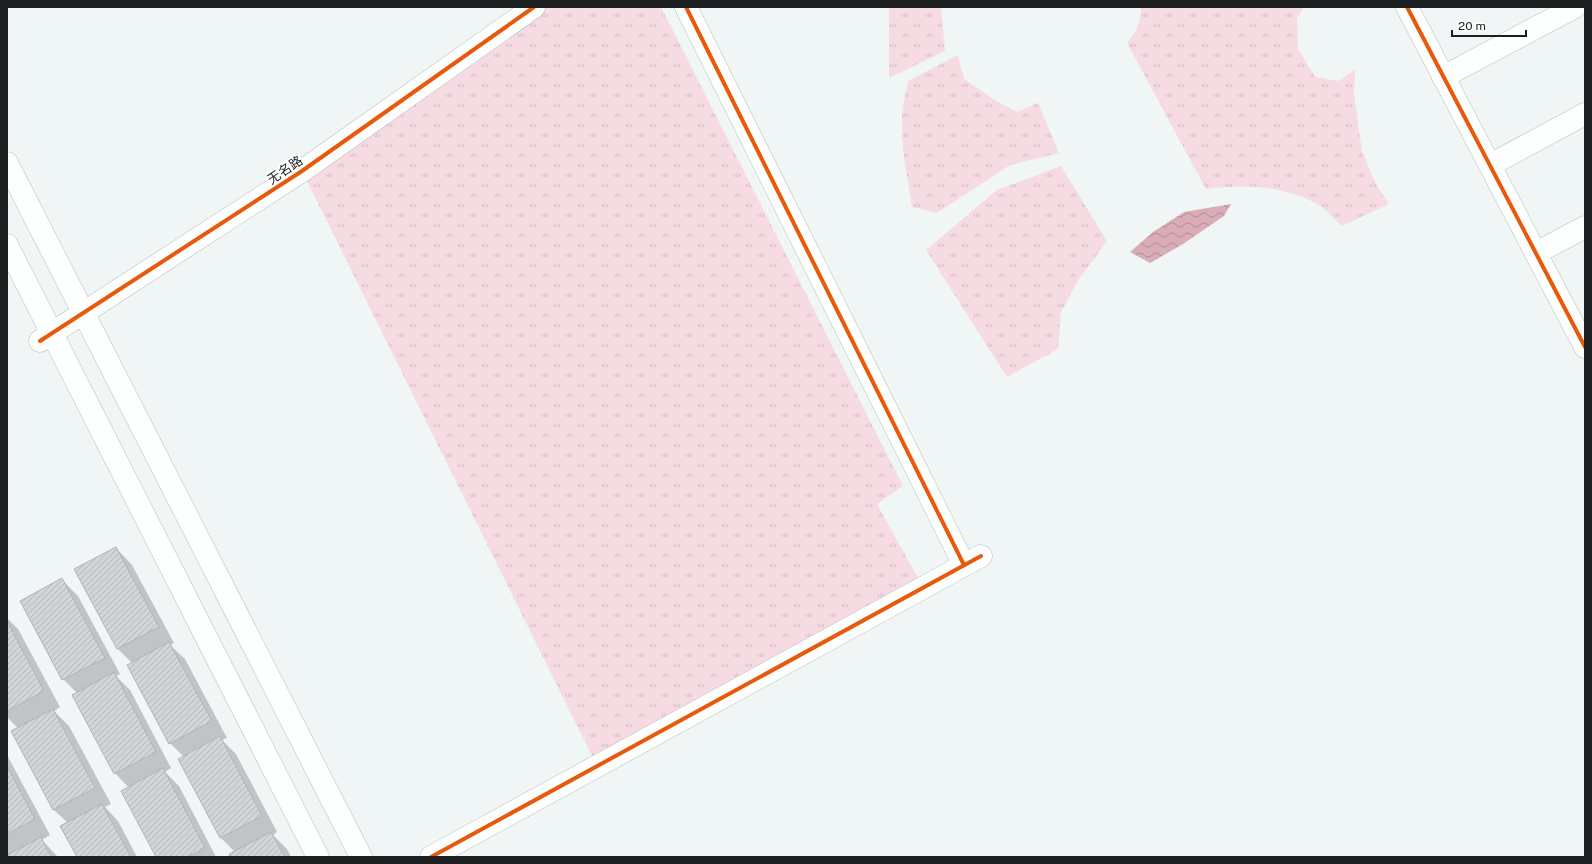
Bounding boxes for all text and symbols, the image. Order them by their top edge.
scale bar [1452,12,1526,38]
text: 20 m [1458,19,1486,33]
street label: 无名路 [265,153,305,187]

